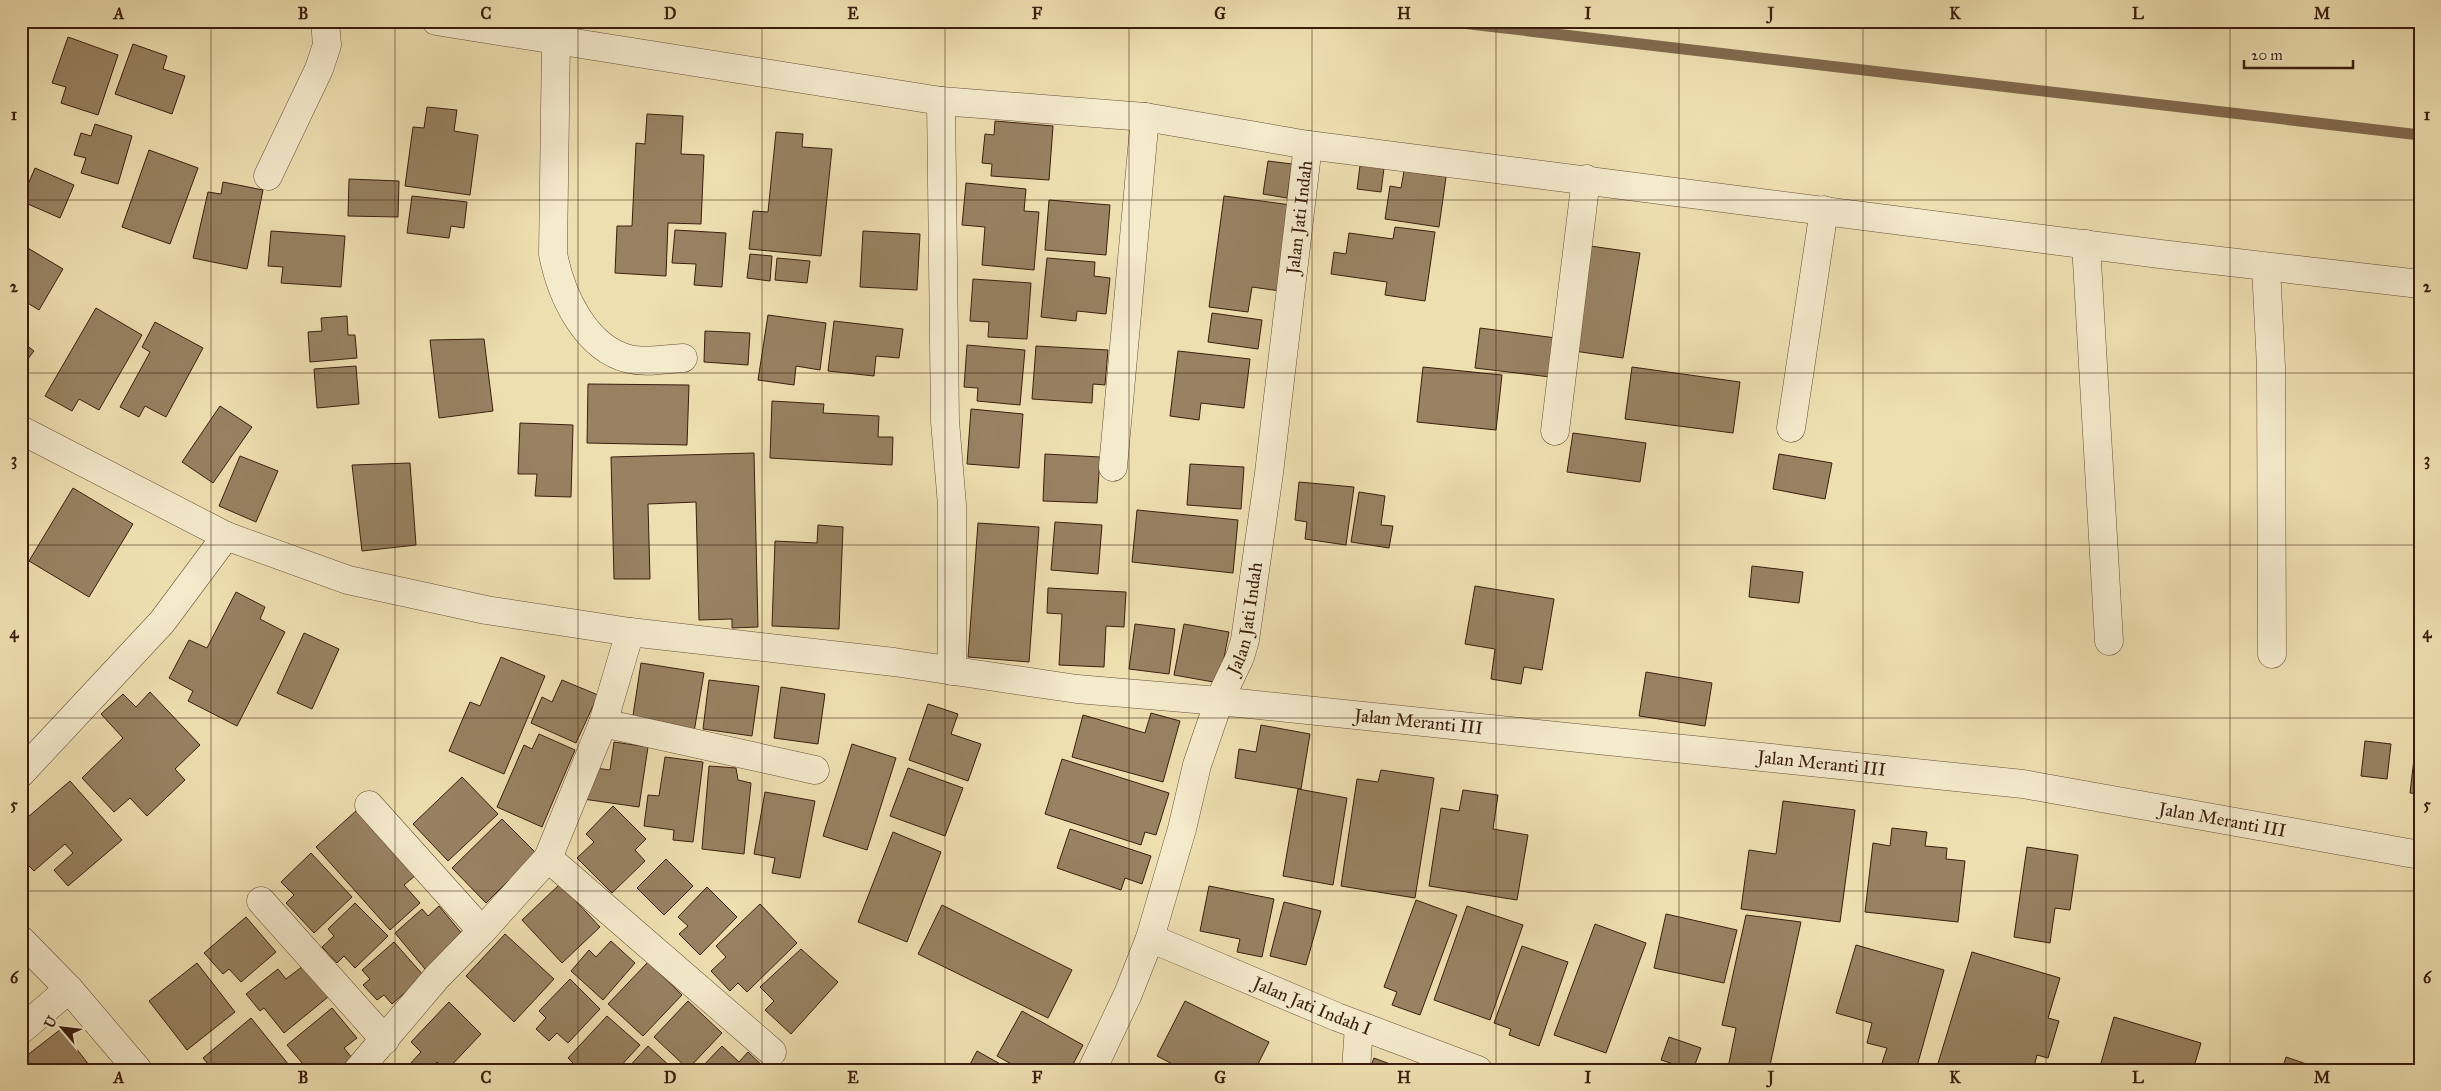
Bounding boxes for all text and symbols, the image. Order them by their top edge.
text: A [113,4,125,23]
text: B [298,4,308,23]
text: C [481,4,492,23]
text: D [664,4,677,23]
text: E [847,4,859,23]
text: F [1032,4,1043,23]
text: G [1214,4,1226,23]
text: H [1397,4,1411,23]
text: I [1585,4,1592,23]
text: J [1766,4,1775,24]
text: K [1949,4,1961,23]
text: L [2132,4,2144,23]
text: M [2314,4,2331,23]
scale bar [2244,38,2352,70]
text: 20 m [2251,46,2283,64]
text: 1 [11,105,18,124]
text: 1 [2424,105,2431,124]
street label: Jalan Jati Indah [1281,159,1317,277]
text: 2 [10,277,19,296]
text: 2 [2423,277,2432,296]
text: 3 [11,450,17,470]
text: 3 [2424,450,2430,470]
street label: Jalan Jati Indah [1221,561,1267,680]
text: 4 [10,623,20,643]
text: 4 [2423,623,2433,643]
street label: Jalan Meranti III [1351,704,1484,739]
street label: Jalan Meranti III [1754,745,1887,781]
text: 5 [10,795,18,814]
text: 5 [2423,795,2431,814]
street label: Jalan Meranti III [2155,797,2288,842]
text: 6 [10,968,19,987]
text: 6 [2423,968,2432,987]
street label: Jalan Jati Indah I [1248,971,1375,1040]
north arrow [38,1004,88,1054]
text: U [41,1012,62,1031]
text: A [113,1068,125,1087]
text: B [298,1068,308,1087]
text: C [481,1068,492,1087]
text: D [664,1068,677,1087]
text: E [847,1068,859,1087]
text: F [1032,1068,1043,1087]
text: G [1214,1068,1226,1087]
text: H [1397,1068,1411,1087]
text: I [1585,1068,1592,1087]
text: J [1766,1068,1775,1088]
text: K [1949,1068,1961,1087]
text: L [2132,1068,2144,1087]
text: M [2314,1068,2331,1087]

